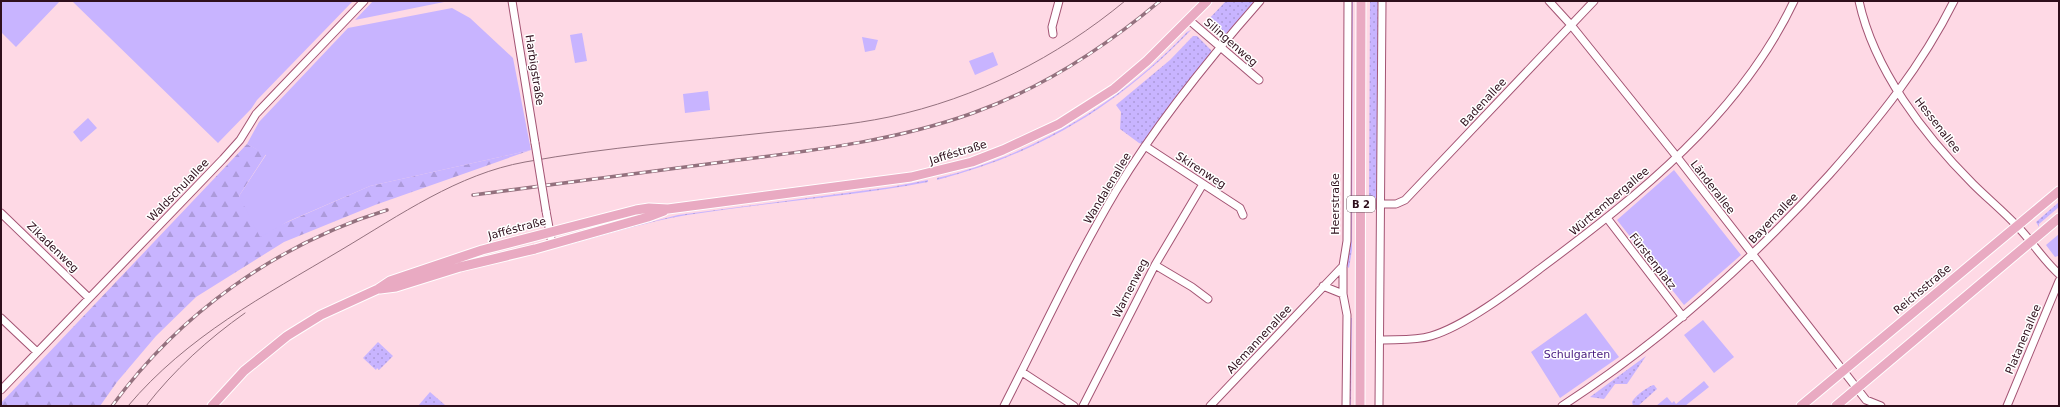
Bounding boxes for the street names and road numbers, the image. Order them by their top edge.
street label: Silingenweg [1201,16,1260,69]
street label: Harbigstraße [522,34,547,107]
street label: Badenallee [1458,75,1509,129]
street label: Hessenallee [1912,95,1963,156]
street label: Jafféstraße [927,138,989,168]
street label: Skirenweg [1173,149,1228,191]
street label: Wandalenallee [1081,150,1134,226]
street label: Waldschulallee [145,156,212,224]
street label: Länderallee [1688,158,1738,217]
street label: Württembergallee [1567,164,1652,238]
street label: Heerstraße [1329,173,1342,235]
street label: Bayernallee [1746,190,1801,246]
road number: B 2 [1347,196,1375,212]
street label: Jafféstraße [486,214,548,243]
street label: Zikadenweg [24,219,81,275]
street label: Fürstenplatz [1627,231,1679,292]
street label: Warnenweg [1110,256,1151,320]
street label: Reichsstraße [1891,262,1954,317]
street label: Alemannenallee [1224,302,1295,376]
street label: Platanenallee [2003,302,2044,376]

